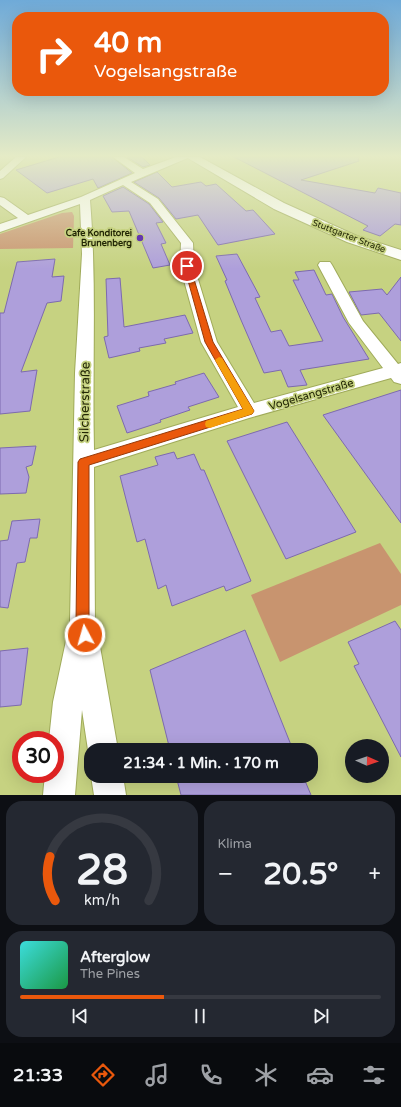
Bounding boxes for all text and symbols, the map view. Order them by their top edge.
text: 40 m [94,26,162,60]
icon: right [28,28,80,80]
text: Vogelsangstraße [94,60,237,82]
street label: Stuttgarter Straße [311,217,387,255]
place label: Cafe Konditorei Brunenberg [66,228,132,249]
marker: Cafe Konditorei Brunenberg [135,233,145,243]
pin [170,249,204,283]
icon: arrive [176,255,198,277]
street label: Silcherstraße [76,362,94,442]
street label: Vogelsangstraße [267,376,355,413]
position arrow [64,614,106,656]
speed limit sign: 30 [12,731,64,783]
north arrow [345,739,389,783]
map controls [345,739,389,783]
text: 21:34 · 1 Min. · 170 m [123,754,279,772]
text: Klima [218,836,252,852]
text: 28 [76,846,128,896]
text: 20.5° [263,856,338,893]
text: − [218,861,233,887]
text: + [369,861,381,887]
text: km/h [84,892,120,909]
text: Afterglow [80,948,150,966]
text: The Pines [80,966,140,982]
icon: previous [69,1005,91,1027]
icon: pause [189,1005,211,1027]
icon: next [310,1005,332,1027]
icon: directions [89,1061,117,1089]
icon: music [143,1061,171,1089]
icon: phone [197,1061,225,1089]
icon: climate [252,1061,280,1089]
icon: car [306,1061,334,1089]
icon: filters [360,1061,388,1089]
text: 21:33 [13,1064,63,1086]

